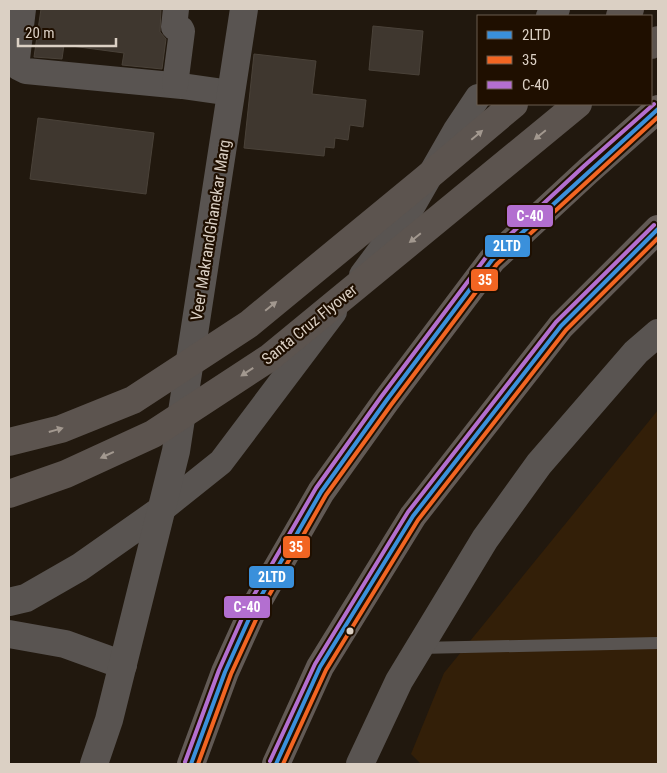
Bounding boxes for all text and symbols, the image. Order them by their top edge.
scale bar [18,15,115,47]
legend [477,15,652,105]
text: 20 m [25,24,55,42]
text: 2LTD [522,26,551,44]
text: 35 [522,51,537,69]
text: C-40 [522,76,549,94]
one-way arrow [534,129,547,140]
one-way arrow [471,130,484,141]
street label: Veer MakrandGhanekar Marg [187,138,234,322]
line badge: C-40 [506,204,554,228]
text: C-40 [516,208,544,224]
one-way arrow [408,233,421,244]
line badge: 2LTD [484,234,531,258]
text: 2LTD [493,238,521,254]
line badge: 35 [470,268,499,292]
text: 35 [478,272,492,288]
street label: Santa Cruz Flyover [258,280,361,369]
one-way arrow [264,300,277,311]
one-way arrow [240,368,254,377]
one-way arrow [49,425,64,433]
one-way arrow [100,451,114,459]
line badge: 35 [282,535,311,559]
text: 35 [289,539,303,555]
line badge: 2LTD [248,565,295,589]
text: 2LTD [258,569,286,585]
line badge: C-40 [223,595,271,619]
text: C-40 [233,599,261,615]
unlabelled marker [345,626,355,636]

